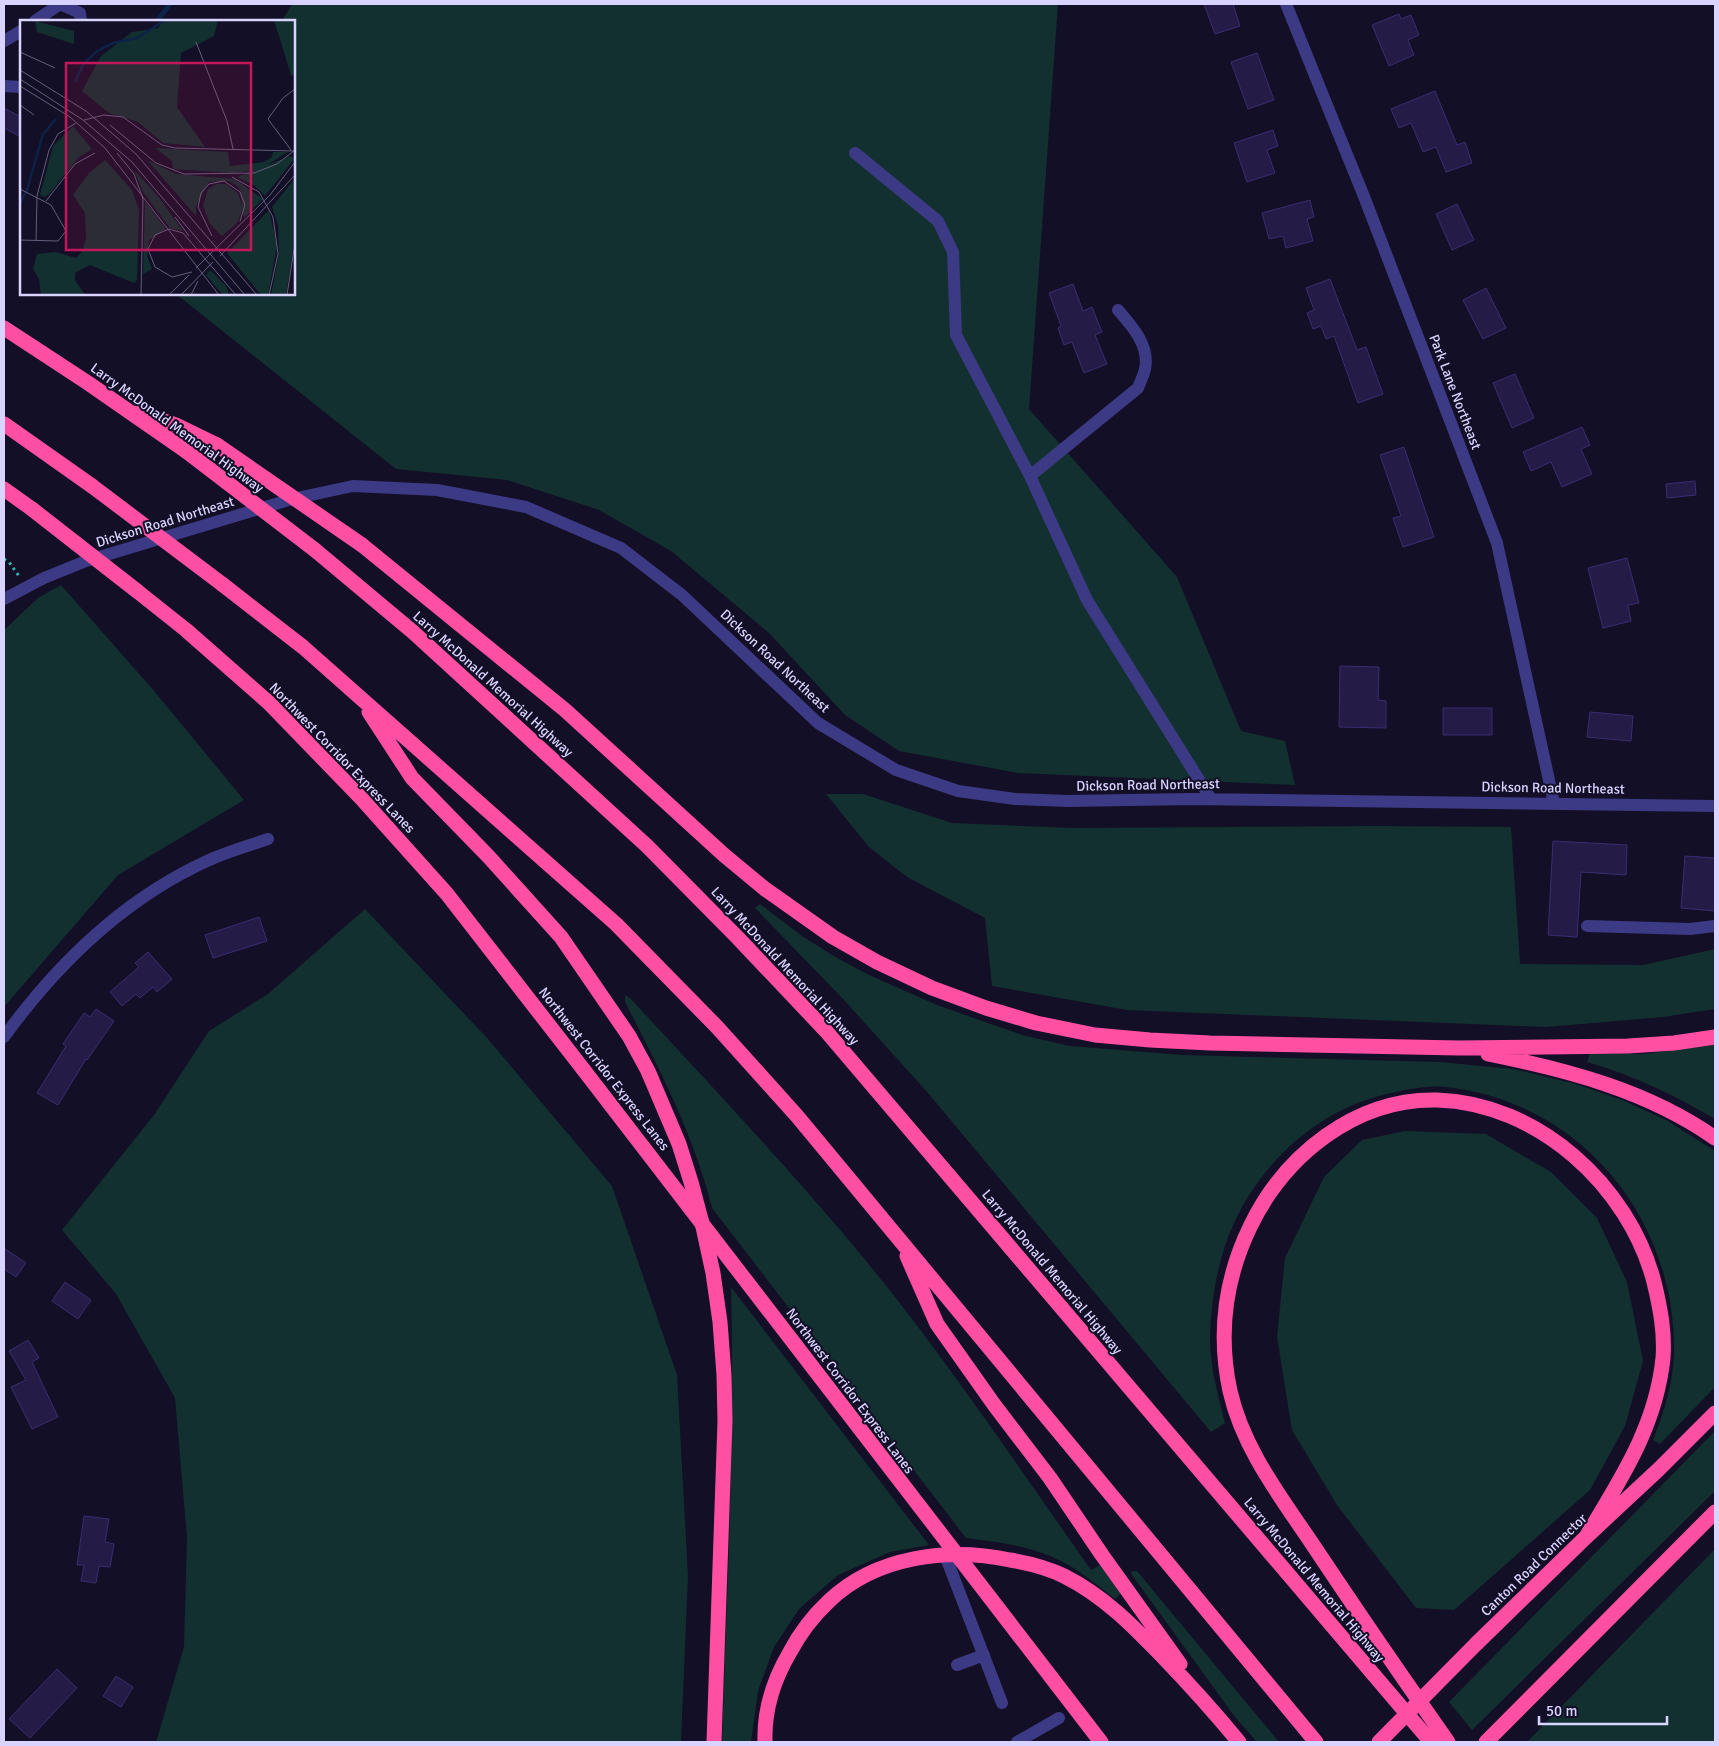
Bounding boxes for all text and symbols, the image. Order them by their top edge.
inset map [20,20,295,295]
street label: Park Lane Northeast [1425,332,1485,452]
street label: Larry McDonald Memorial Highway [87,359,267,497]
street label: Dickson Road Northeast [94,493,236,551]
street label: Dickson Road Northeast [717,606,833,716]
street label: Larry McDonald Memorial Highway [409,607,577,761]
street label: Northwest Corridor Express Lanes [266,679,418,837]
street label: Dickson Road Northeast [1076,775,1220,795]
street label: Dickson Road Northeast [1481,778,1625,798]
street label: Larry McDonald Memorial Highway [707,883,863,1049]
street label: Northwest Corridor Express Lanes [535,984,673,1154]
street label: Larry McDonald Memorial Highway [978,1186,1126,1358]
street label: Northwest Corridor Express Lanes [782,1305,918,1477]
street label: Larry McDonald Memorial Highway [1240,1494,1388,1666]
street label: Canton Road Connector [1478,1509,1591,1620]
scale bar [1539,1694,1666,1726]
text: 50 m [1546,1702,1577,1720]

